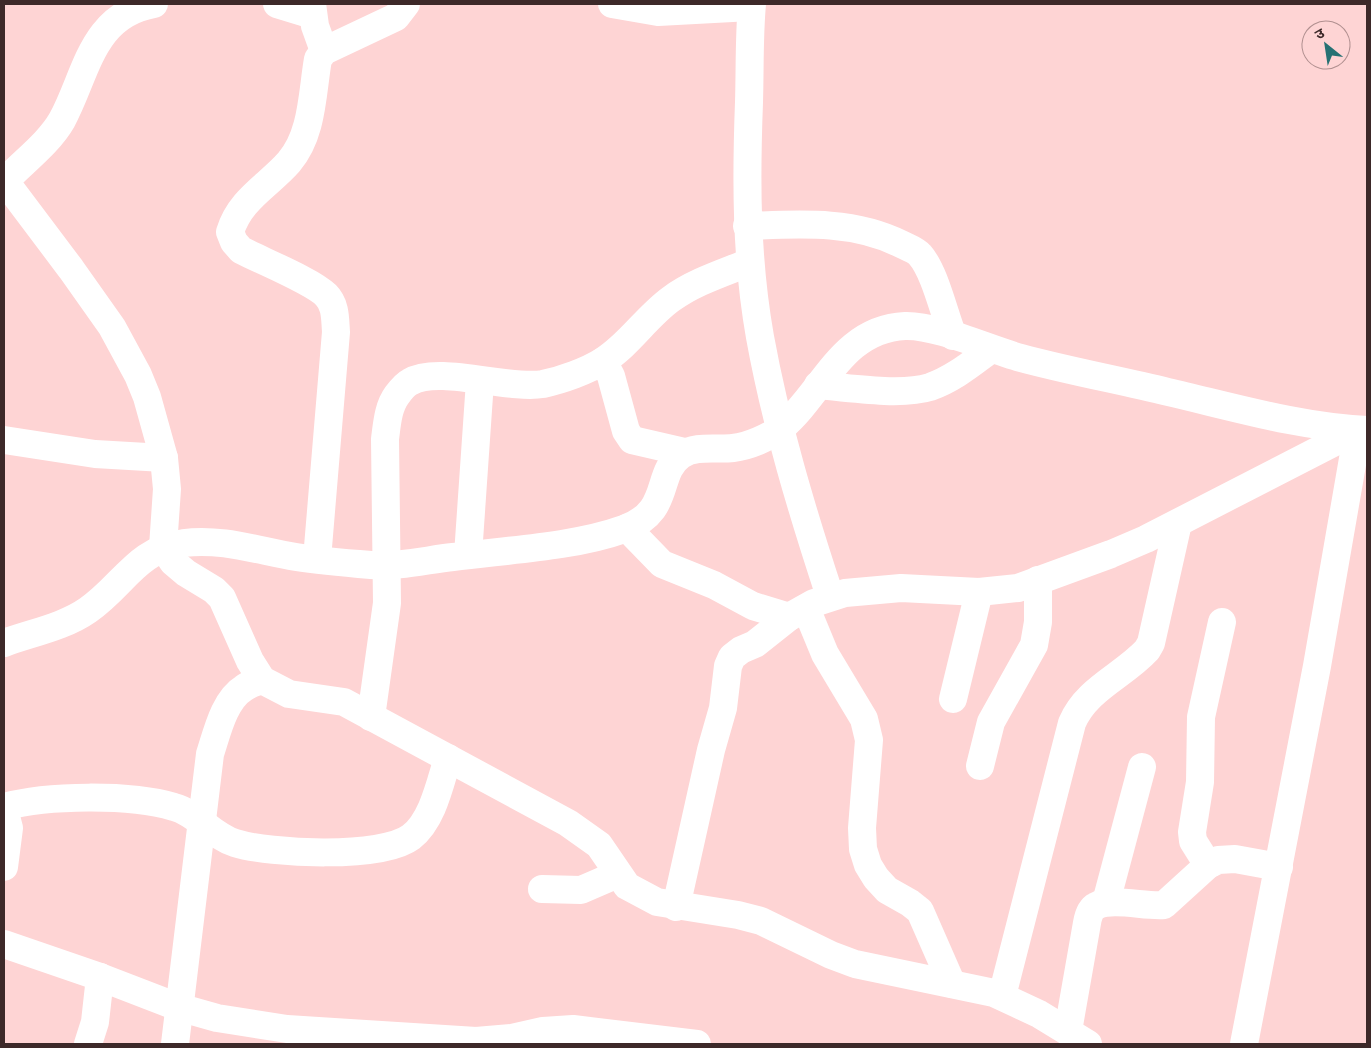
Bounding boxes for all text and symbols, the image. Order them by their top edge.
north arrow [1301,20,1351,70]
text: उ [1312,24,1328,43]

